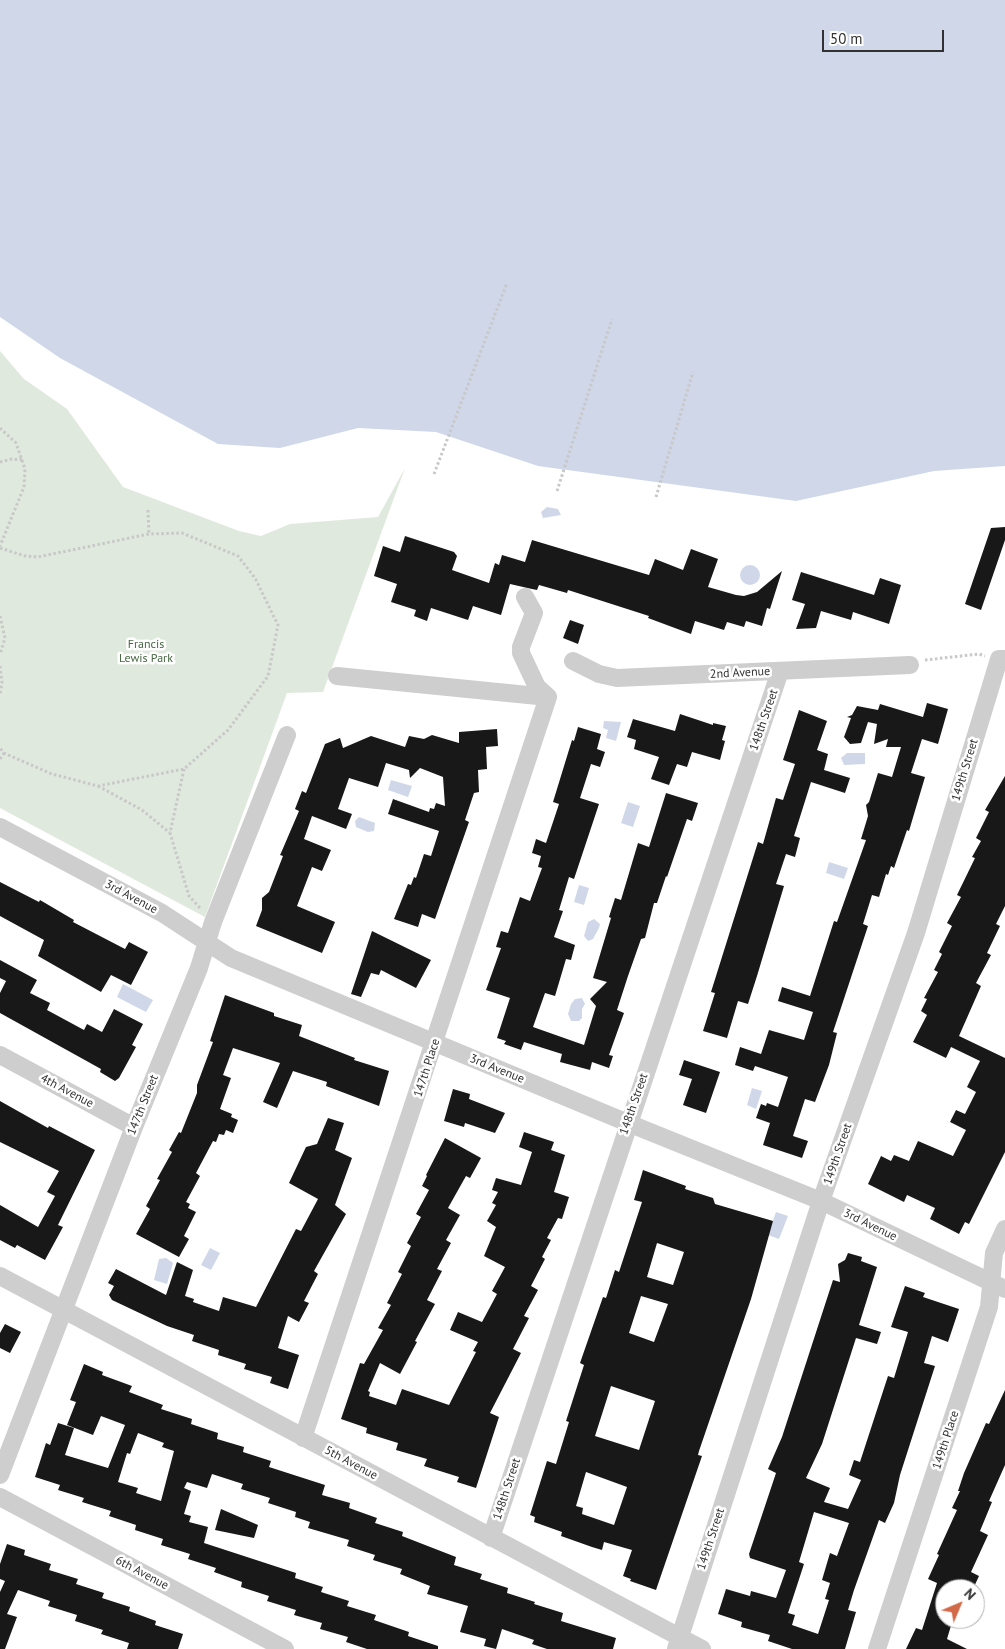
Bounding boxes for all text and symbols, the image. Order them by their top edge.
scale bar [825,20,948,52]
text: 50 m [830,29,863,48]
park label: Francis Lewis Park [119,638,173,666]
street label: 2nd Avenue [710,664,770,682]
street label: 148th Street [747,687,781,753]
street label: 149th Street [949,737,981,803]
street label: 3rd Avenue [102,877,160,917]
street label: 147th Place [411,1037,443,1099]
street label: 3rd Avenue [468,1052,526,1086]
street label: 4th Avenue [38,1071,96,1111]
street label: 148th Street [617,1071,651,1137]
street label: 147th Street [124,1073,162,1137]
street label: 149th Street [821,1121,855,1187]
street label: 3rd Avenue [841,1206,899,1244]
street label: 149th Place [930,1409,962,1471]
street label: 5th Avenue [322,1443,380,1483]
street label: 148th Street [490,1456,524,1522]
street label: 149th Street [694,1506,728,1572]
street label: 6th Avenue [113,1553,171,1593]
north arrow [935,1579,985,1629]
text: N [960,1584,980,1604]

